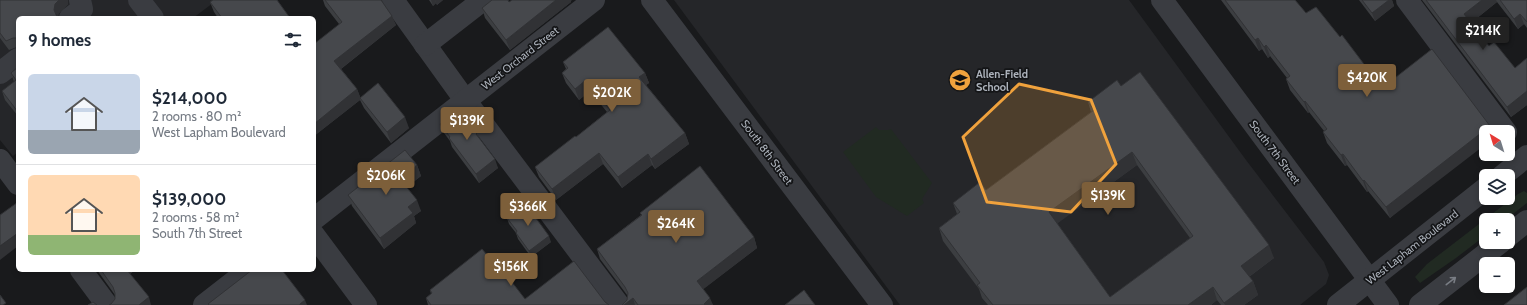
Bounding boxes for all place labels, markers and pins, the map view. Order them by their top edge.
pin: $214K [1455,17,1511,51]
pin: $420K [1339,64,1395,98]
school or university icon: Allen-Field School [947,67,973,93]
place label: Allen-Field School [976,67,1028,94]
pin: $202K [584,79,640,113]
pin: $139K [439,107,495,141]
pin: $206K [358,162,414,196]
pin: $139K [1080,182,1136,216]
pin: $366K [500,193,556,227]
pin: $264K [648,210,704,244]
pin: $156K [483,253,539,287]

